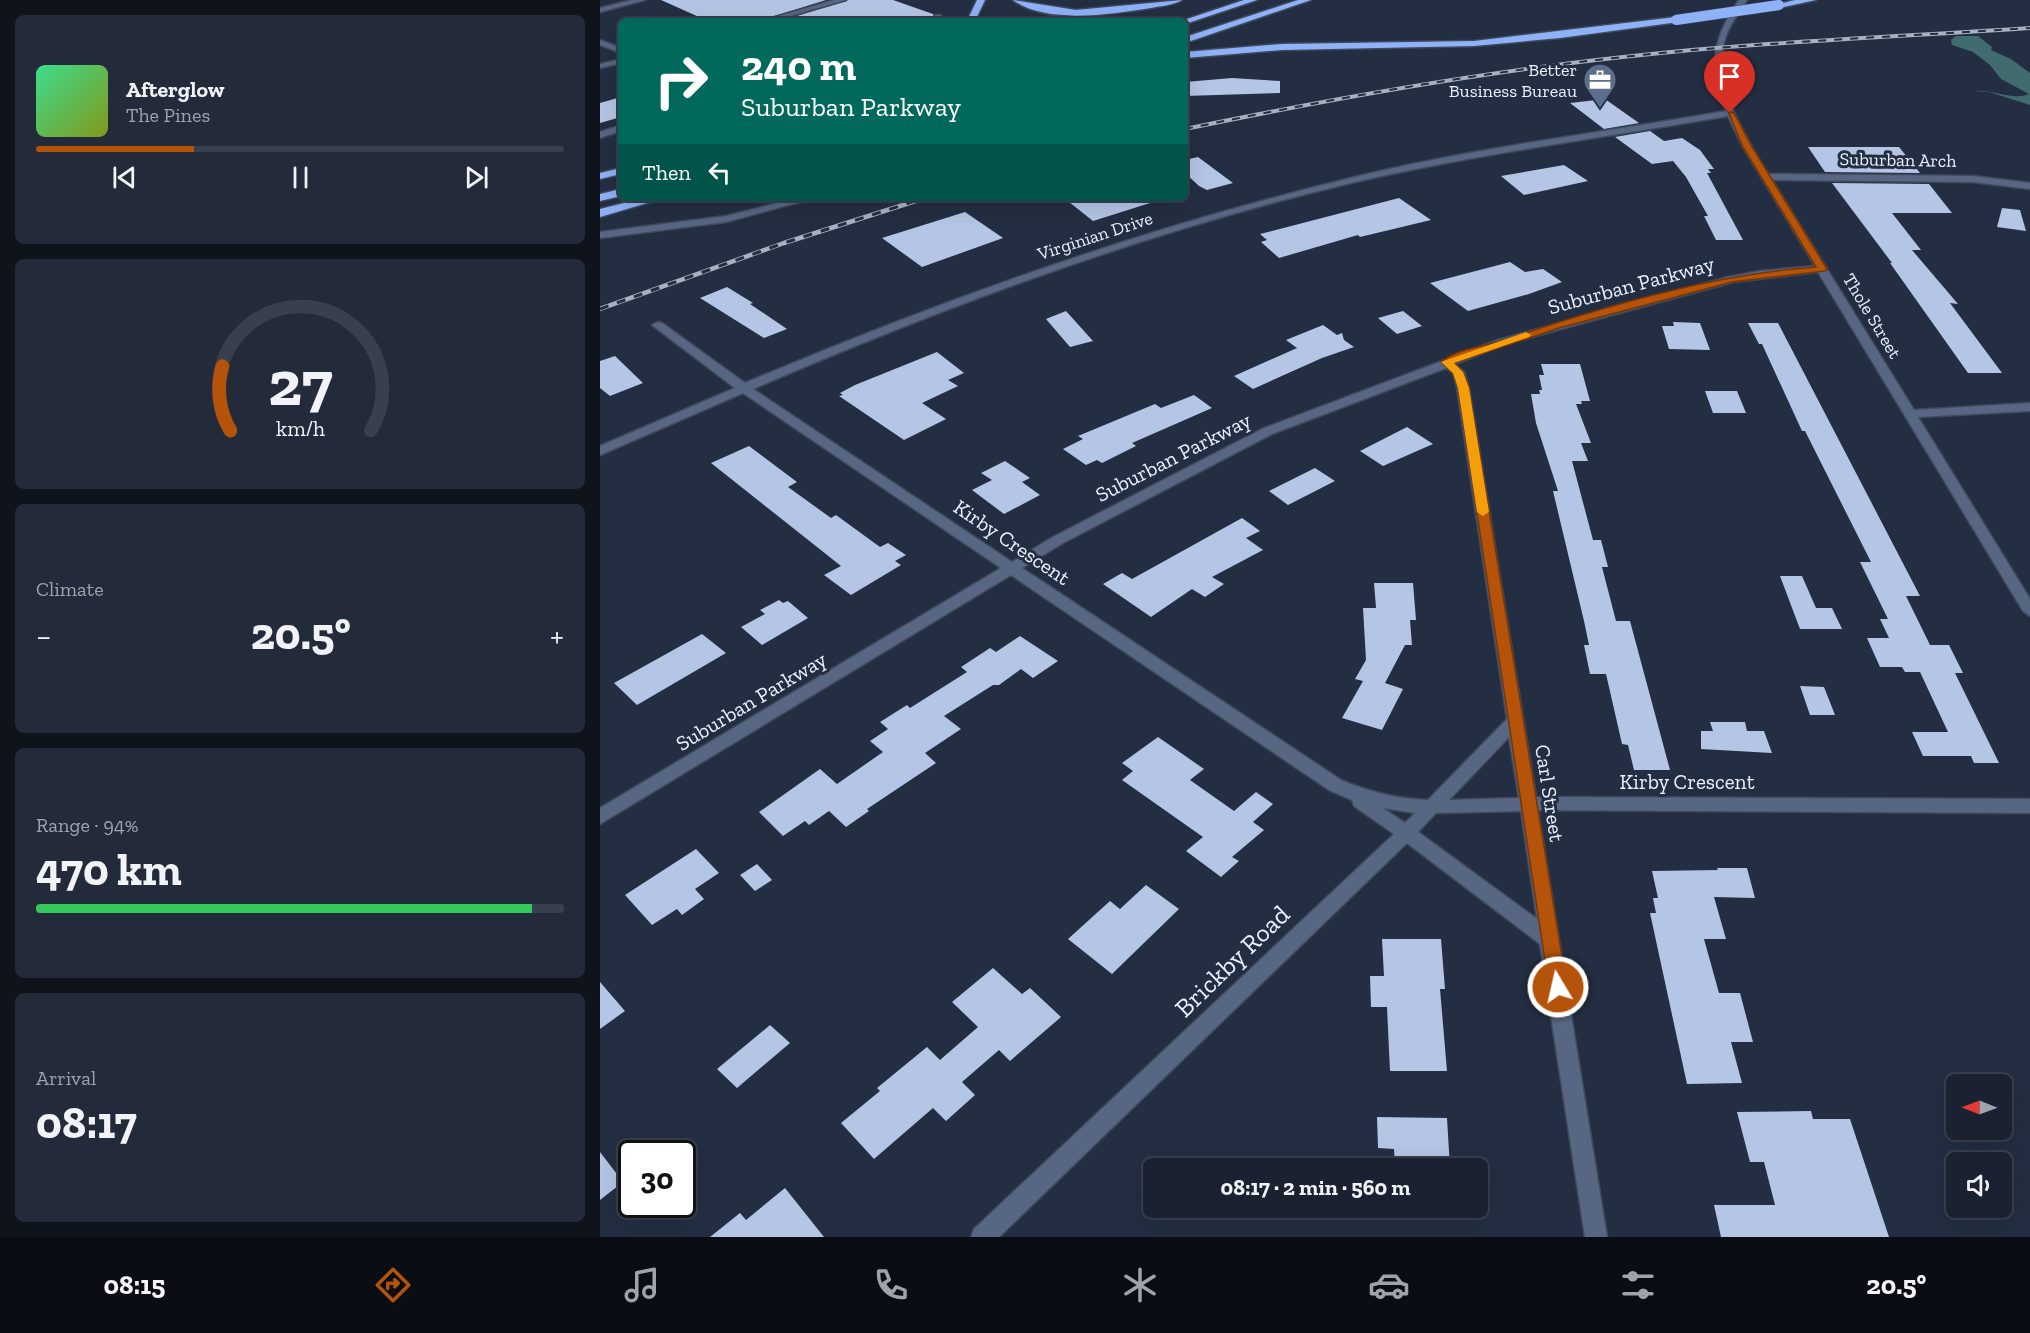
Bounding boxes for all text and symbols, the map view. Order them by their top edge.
text: 240 m [741,40,856,91]
icon: right [642,42,720,120]
pin [1704,51,1755,113]
place label: Better Business Bureau [1449,59,1577,102]
icon: arrive [1713,60,1746,93]
office icon: Better Business Bureau [1582,62,1618,109]
text: Afterglow [126,76,224,103]
text: Suburban Parkway [741,91,961,123]
text: The Pines [126,103,210,127]
street label: Suburban Arch [1839,148,1957,172]
icon: left [703,156,736,189]
text: Then [642,159,691,186]
icon: previous [108,161,141,194]
icon: pause [284,161,317,194]
icon: next [460,161,493,194]
street label: Virginian Drive [1034,207,1155,265]
street label: Suburban Parkway [1545,251,1717,319]
street label: Thole Street [1838,270,1906,363]
text: 27 [268,346,332,421]
street label: Suburban Parkway [1091,407,1255,507]
text: km/h [276,417,324,442]
street label: Kirby Crescent [949,494,1075,590]
text: Climate [36,577,104,601]
text: 20.5° [251,607,351,661]
text: − [36,616,51,655]
text: + [550,616,564,655]
street label: Suburban Parkway [671,646,831,756]
street label: Carl Street [1530,743,1570,844]
street label: Kirby Crescent [1620,769,1755,794]
text: Range · 94% [36,813,138,837]
text: 470 km [36,843,182,897]
street label: Brickby Road [1168,898,1296,1024]
position arrow [1526,955,1590,1019]
text: Arrival [36,1066,96,1090]
north arrow [1946,1074,2012,1140]
map controls [1946,1074,2012,1218]
text: 08:17 [36,1096,137,1150]
speed limit sign: 30 [618,1140,696,1218]
button: sound [1946,1152,2012,1218]
text: 08:17 · 2 min · 560 m [1220,1174,1411,1201]
icon: directions [372,1264,414,1306]
icon: music [621,1264,663,1306]
icon: phone [870,1264,912,1306]
icon: climate [1119,1264,1161,1306]
icon: car [1368,1264,1410,1306]
icon: filters [1617,1264,1659,1306]
text: 08:15 [104,1269,165,1301]
text: 20.5° [1866,1269,1926,1301]

